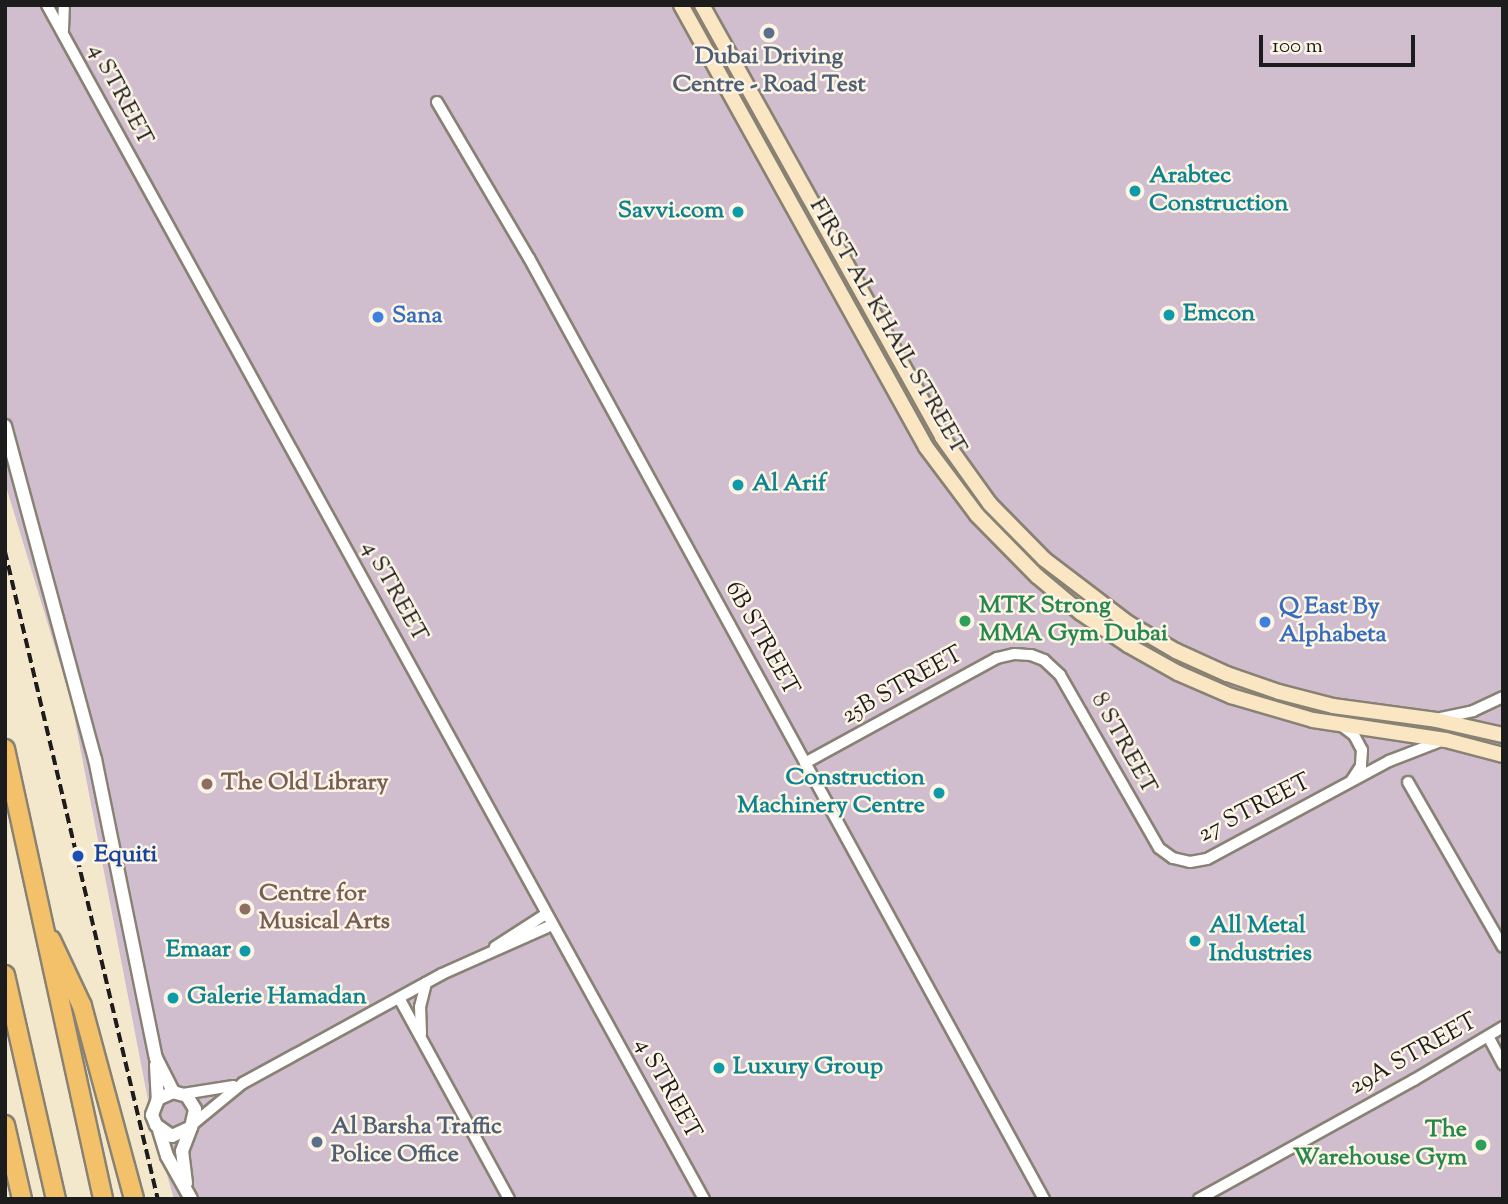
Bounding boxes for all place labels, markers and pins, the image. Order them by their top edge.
marker: Dubai Driving Centre - Road Test [761,25,777,41]
place label: Dubai Driving Centre - Road Test [672,44,866,100]
place label: Arabtec Construction [1149,163,1288,219]
marker: Arabtec Construction [1127,183,1143,199]
place label: Savvi.com [618,198,724,226]
marker: Savvi.com [730,204,746,220]
place label: Emcon [1183,301,1255,329]
place label: Sana [392,303,443,331]
marker: Emcon [1161,307,1177,323]
marker: Sana [370,309,386,325]
place label: Al Arif [752,471,826,499]
marker: Al Arif [730,477,746,493]
place label: MTK Strong MMA Gym Dubai [979,593,1168,649]
place label: Q East By Alphabeta [1279,594,1387,650]
marker: MTK Strong MMA Gym Dubai [957,613,973,629]
marker: Q East By Alphabeta [1257,614,1273,630]
place label: Construction Machinery Centre [737,765,925,821]
place label: The Old Library [221,770,388,798]
marker: The Old Library [199,776,215,792]
marker: Construction Machinery Centre [931,785,947,801]
place label: Equiti [94,842,157,870]
marker: Equiti [68,846,88,866]
place label: Centre for Musical Arts [259,881,390,937]
marker: Centre for Musical Arts [237,901,253,917]
place label: All Metal Industries [1209,913,1312,969]
marker: All Metal Industries [1187,933,1203,949]
place label: Emaar [166,937,231,965]
marker: Emaar [237,943,253,959]
place label: Galerie Hamadan [187,984,367,1012]
marker: Galerie Hamadan [165,990,181,1006]
place label: Luxury Group [733,1054,883,1082]
marker: Luxury Group [711,1060,727,1076]
place label: Al Barsha Traffic Police Office [331,1114,502,1170]
place label: The Warehouse Gym [1293,1117,1467,1173]
marker: Al Barsha Traffic Police Office [309,1134,325,1150]
marker: The Warehouse Gym [1473,1137,1489,1153]

